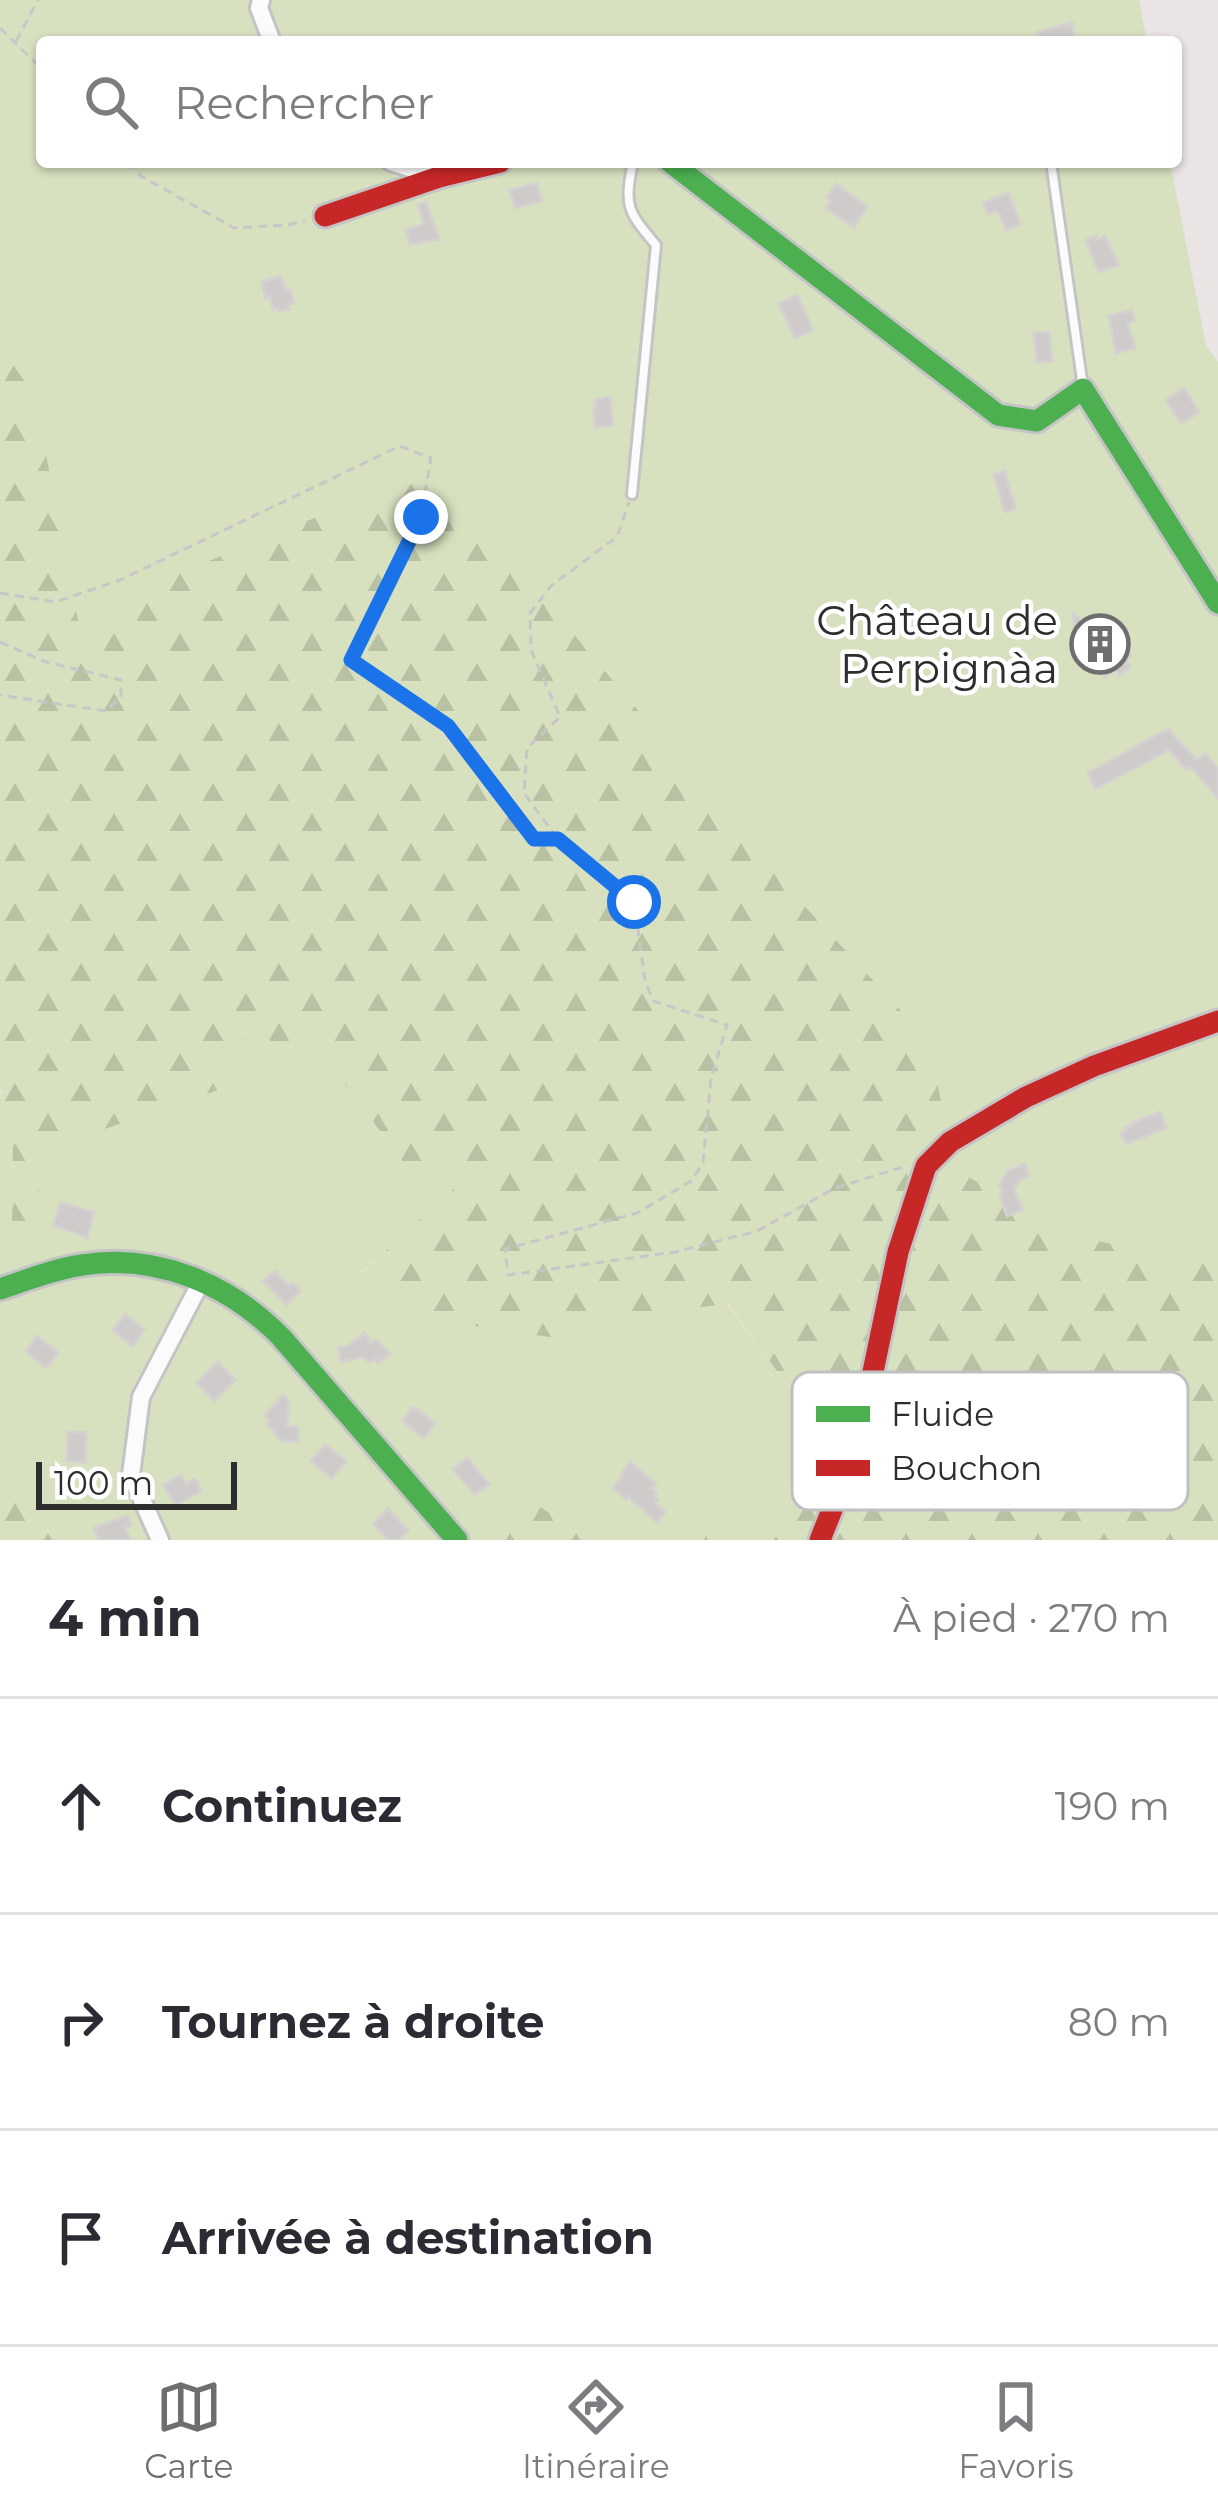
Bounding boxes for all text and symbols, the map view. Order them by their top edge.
search box [36,36,1182,168]
icon: search [78,69,144,135]
text: Rechercher [174,75,434,130]
route end [394,490,448,544]
place label: Château de Perpignàa [816,594,1058,694]
building icon: Château de Perpignàa [1069,613,1131,675]
route start [607,875,661,929]
legend [792,1372,1188,1510]
text: Fluide [891,1394,994,1434]
text: Bouchon [891,1448,1042,1488]
scale bar [36,1456,237,1509]
text: 100 m [54,1463,153,1503]
text: 4 min [48,1587,202,1649]
text: À pied · 270 m [893,1594,1170,1642]
icon: ahead [48,1773,114,1839]
text: Continuez [162,1778,402,1833]
text: 190 m [1055,1782,1170,1830]
icon: right [48,1989,114,2055]
text: Tournez à droite [162,1994,544,2049]
text: 80 m [1068,1998,1170,2046]
icon: arrive [48,2205,114,2271]
text: Arrivée à destination [162,2210,654,2265]
tab: Carte [144,2374,233,2486]
tab: Itinéraire [522,2374,670,2486]
tab: Favoris [958,2374,1074,2486]

